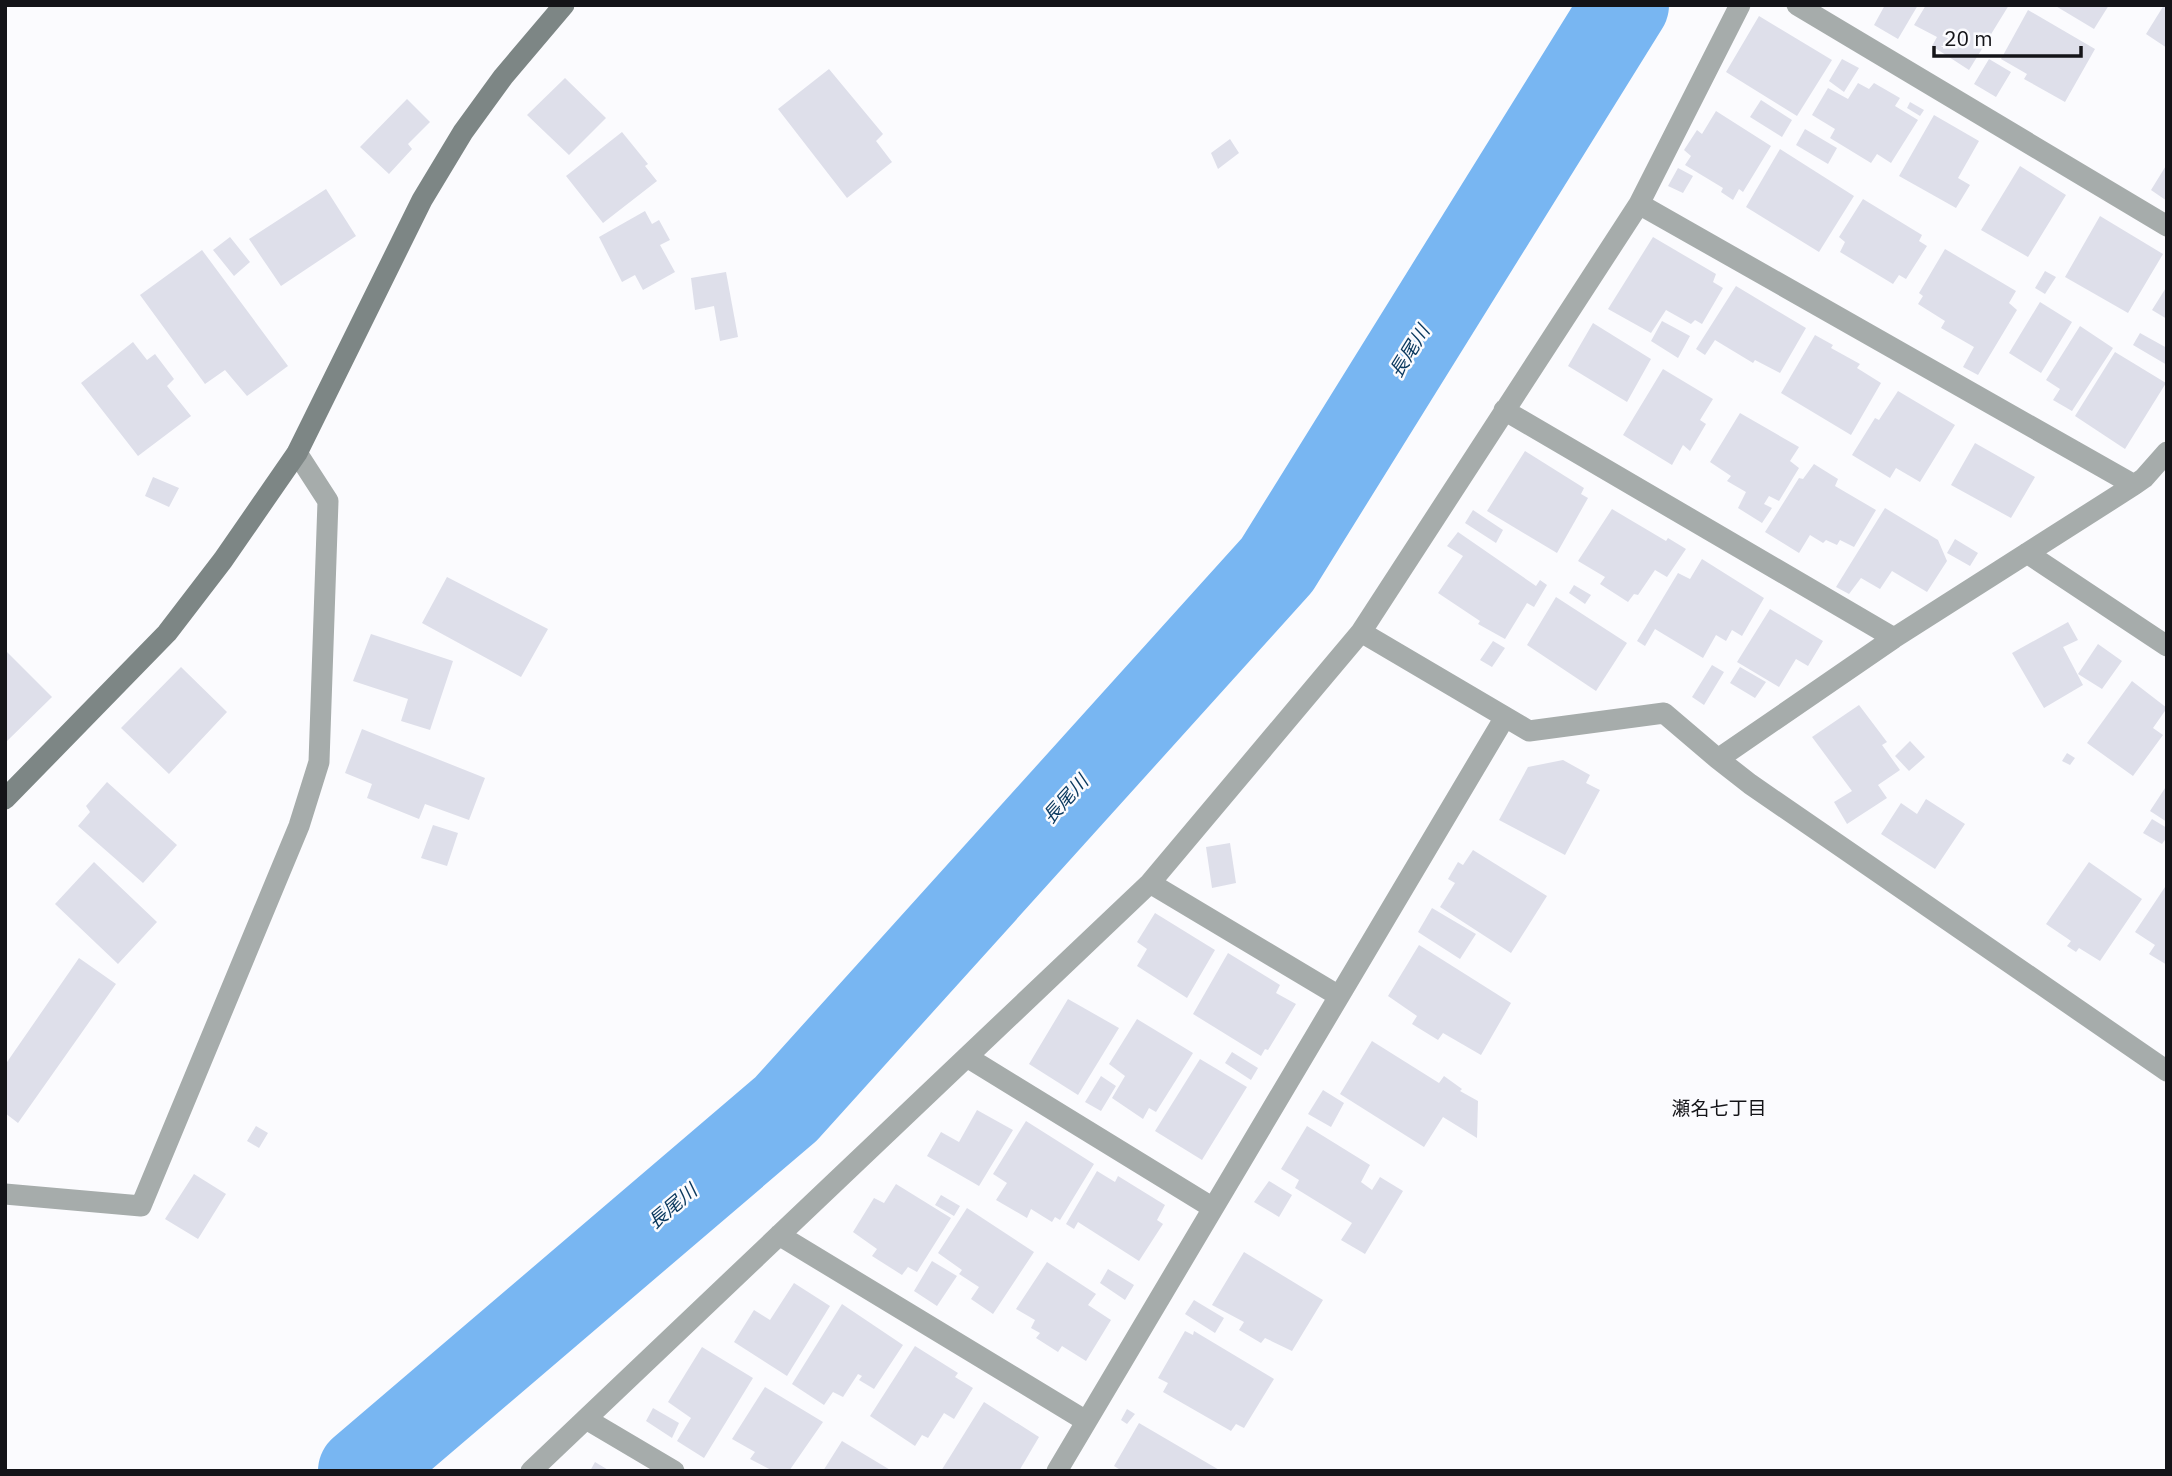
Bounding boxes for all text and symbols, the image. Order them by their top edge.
scale bar [1934,14,2081,58]
text: 20 m [1944,24,1993,52]
water label: 長尾川 [1384,319,1435,382]
water label: 長尾川 [1037,768,1094,828]
district label: 瀬名七丁目 [1671,1096,1767,1120]
water label: 長尾川 [642,1177,703,1234]

